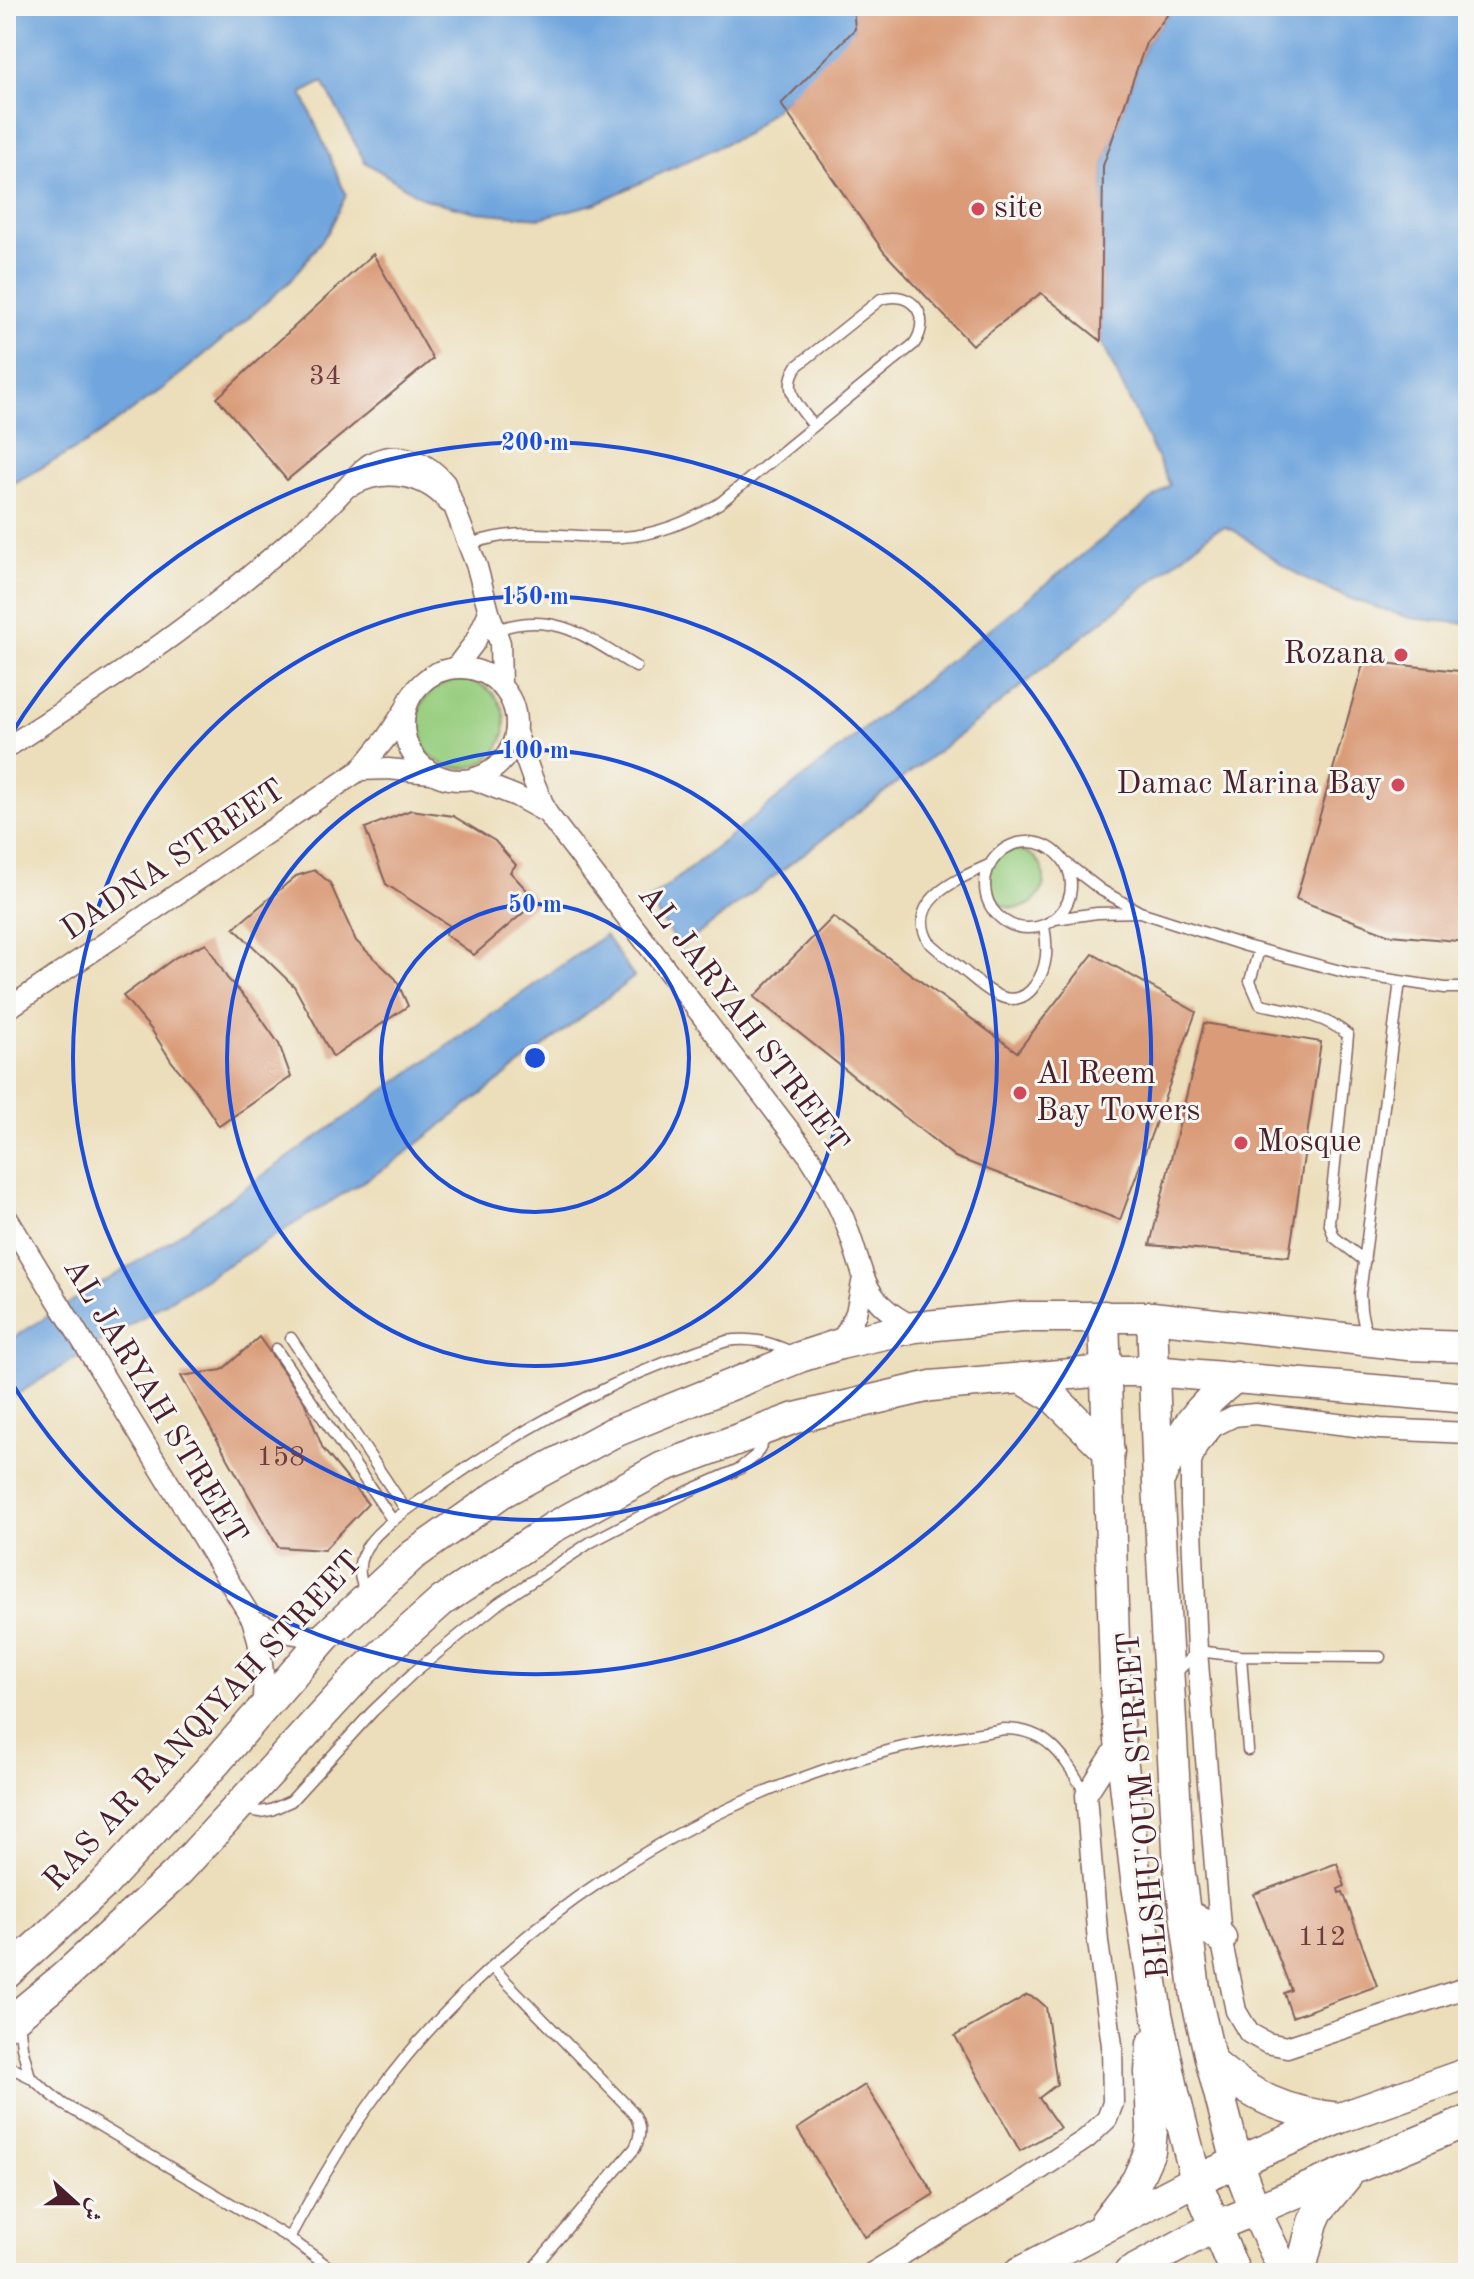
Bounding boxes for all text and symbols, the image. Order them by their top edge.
place label: site [994,193,1042,225]
marker: site [969,200,987,218]
house number: 34 [309,363,341,391]
text: 200 m [501,432,569,456]
text: 150 m [501,585,569,610]
place label: Rozana [1283,639,1385,671]
marker: Rozana [1392,646,1410,664]
text: 100 m [501,740,569,764]
place label: Damac Marina Bay [1116,769,1382,801]
street label: DADNA STREET [56,774,292,948]
marker: Damac Marina Bay [1389,776,1407,794]
street label: AL JARYAH STREET [631,880,853,1160]
text: 50 m [508,893,562,918]
centre of rings [521,1044,549,1072]
place label: Al Reem Bay Towers [1036,1059,1200,1128]
marker: Al Reem Bay Towers [1011,1084,1029,1102]
place label: Mosque [1257,1127,1361,1159]
marker: Mosque [1232,1134,1250,1152]
street label: AL JARYAH STREET [56,1254,252,1550]
house number: 158 [257,1444,305,1472]
street label: RAS AR RANQIYAH STREET [39,1546,369,1898]
street label: BILSHU'OUM STREET [1114,1630,1176,1980]
house number: 112 [1298,1924,1346,1952]
north arrow [36,2163,116,2243]
text: ش [79,2195,107,2224]

